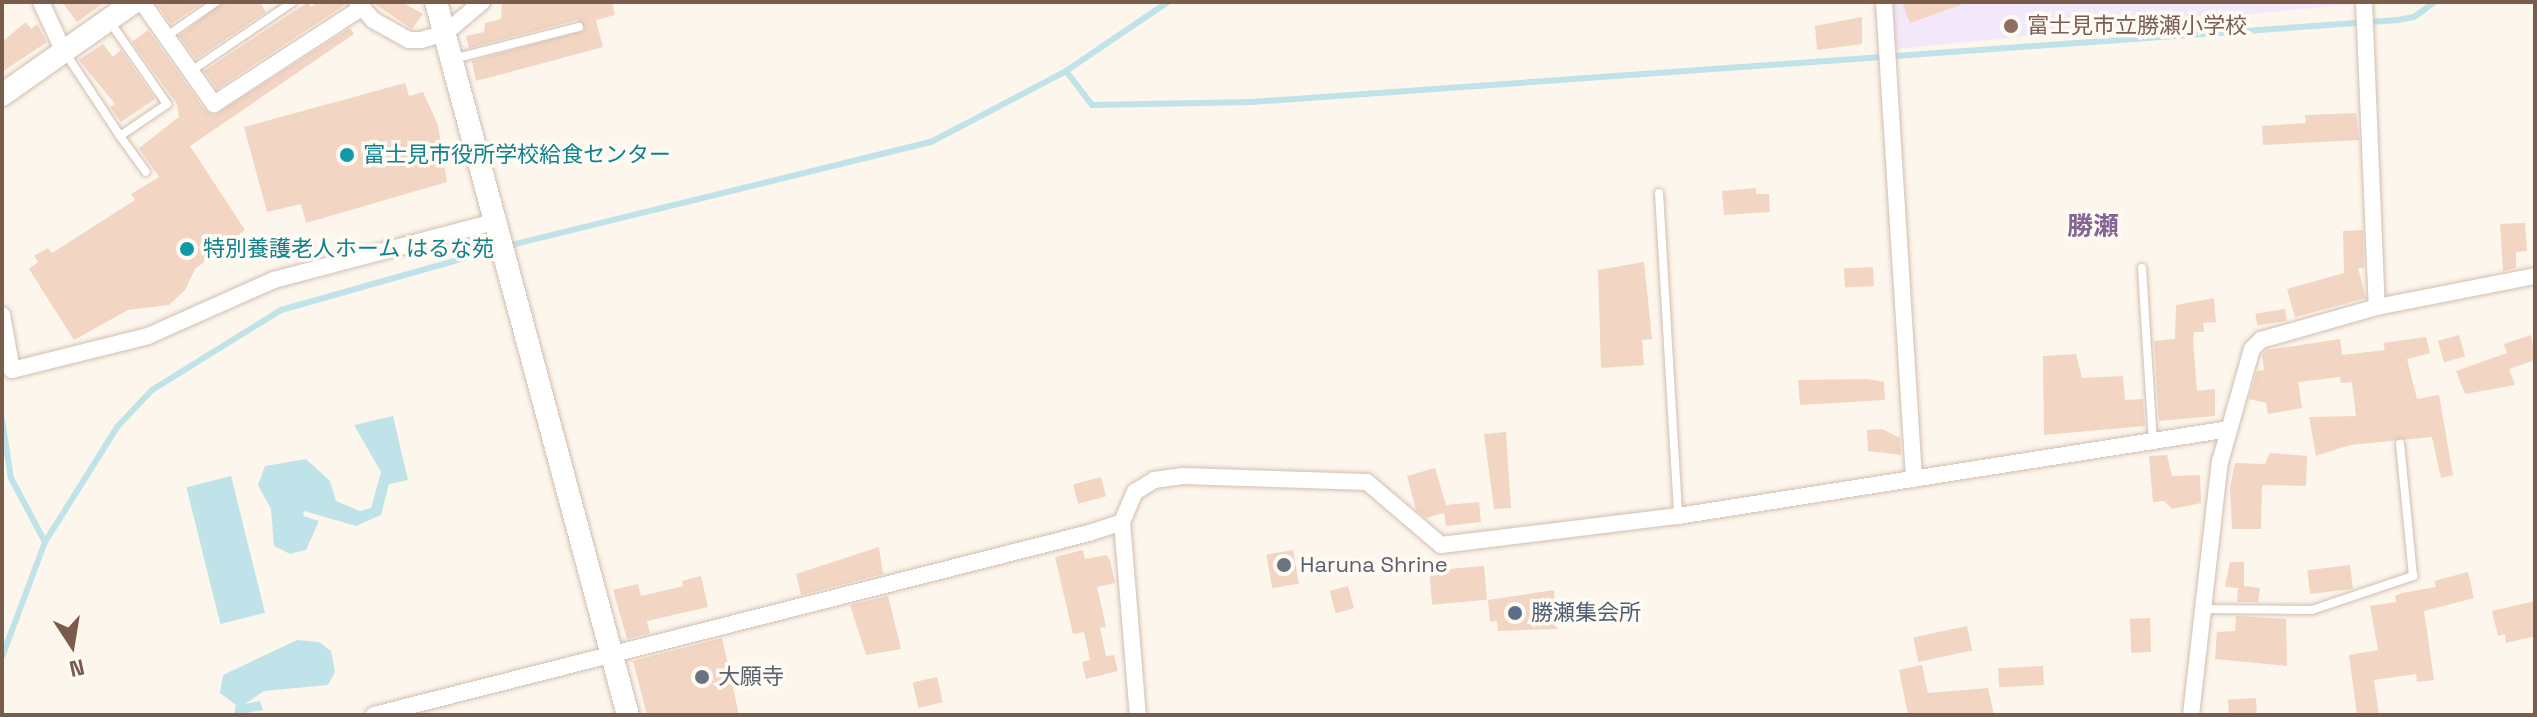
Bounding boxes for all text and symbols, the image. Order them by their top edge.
place label: 富士見市立勝瀬小学校 [2027,13,2247,39]
marker: 富士見市立勝瀬小学校 [2002,17,2020,35]
place label: 富士見市役所学校給食センター [363,142,671,168]
marker: 富士見市役所学校給食センター [338,146,356,164]
district label: 勝瀬 [2067,211,2119,243]
place label: 特別養護老人ホーム はるな苑 [203,236,495,262]
marker: 特別養護老人ホーム はるな苑 [178,240,196,258]
place label: Haruna Shrine [1300,552,1448,578]
marker: Haruna Shrine [1275,556,1293,574]
place label: 勝瀬集会所 [1531,600,1641,626]
marker: 勝瀬集会所 [1506,604,1524,622]
north arrow [32,605,112,685]
text: N [67,653,87,684]
place label: 大願寺 [718,664,784,690]
marker: 大願寺 [693,668,711,686]

